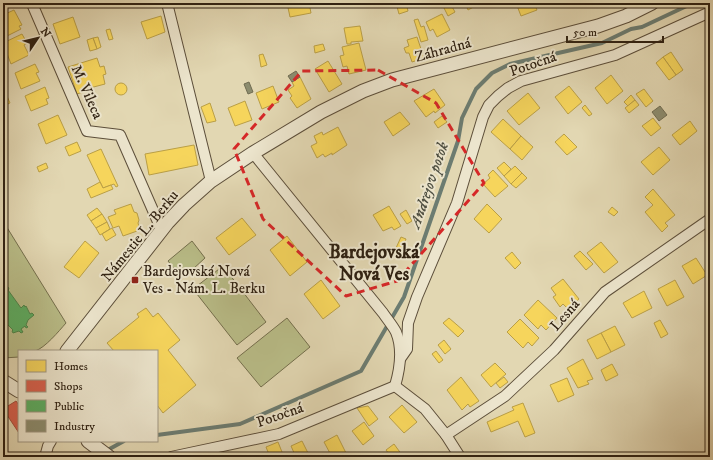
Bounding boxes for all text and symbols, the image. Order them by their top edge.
north arrow [18,18,58,58]
scale bar [567,18,663,44]
text: N [37,25,54,41]
text: 50 m [573,25,597,40]
street label: Záhradná [413,33,474,67]
street label: Potočná [507,47,560,81]
street label: M. Vileca [67,62,108,123]
water label: Andrejov potok [404,139,453,233]
street label: Námestie L. Berku [97,186,183,286]
district label: Bardejovská Nová Ves [329,241,420,286]
place label: Bardejovská Nová Ves - Nám. L. Berku [142,262,265,298]
marker: Bardejovská Nová Ves - Nám. L. Berku [130,275,140,285]
street label: Lesná [546,295,584,335]
legend [18,350,158,442]
text: Homes [54,359,88,374]
text: Shops [54,379,82,394]
street label: Potočná [254,398,307,432]
text: Public [54,399,84,414]
text: Industry [54,419,95,434]

